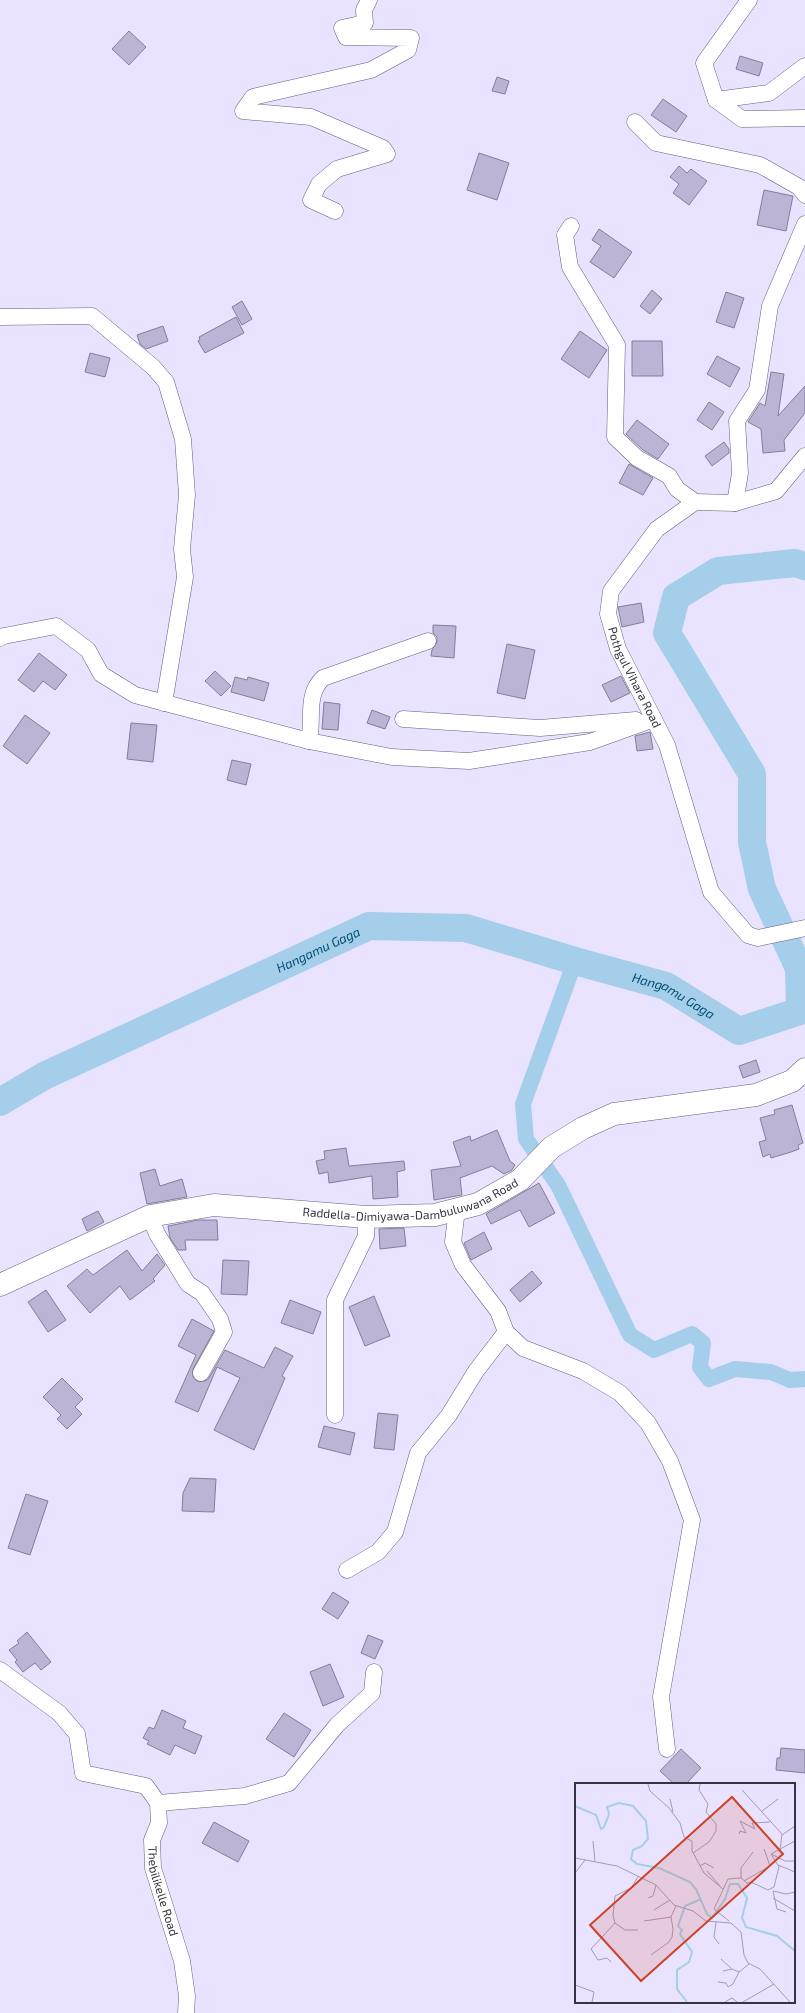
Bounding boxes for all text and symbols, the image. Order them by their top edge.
street label: Pothgul Vihara Road [606,625,665,730]
water label: Hangamu Gaga [274,923,363,976]
water label: Hangamu Gaga [630,969,718,1022]
street label: Raddella-Dimiyawa-Dambuluwana Road [302,1175,520,1223]
inset map [575,1783,795,2003]
street label: Thebilikelle Road [146,1845,182,1937]

